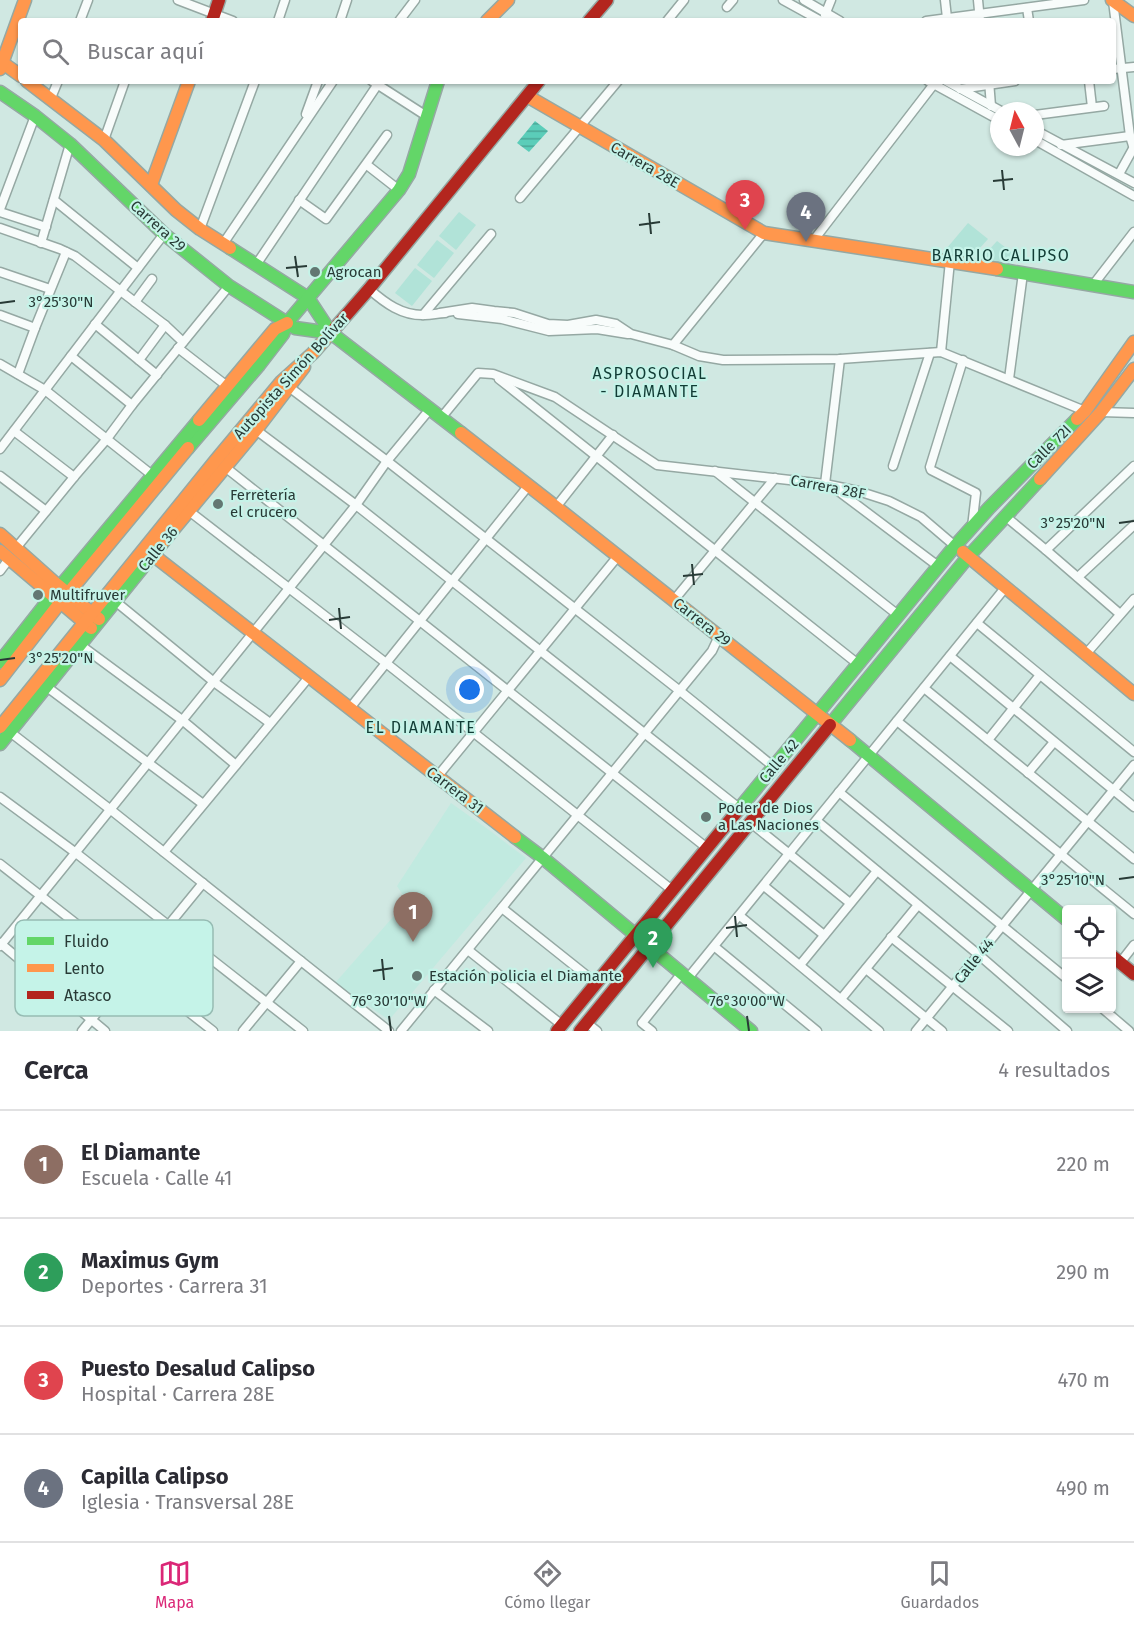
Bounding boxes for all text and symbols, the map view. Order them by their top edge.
search box [18,18,1116,84]
icon: search [39,35,72,68]
text: Buscar aquí [87,38,204,65]
north arrow [990,102,1044,156]
street label: Carrera 28E [607,138,683,192]
pin: 3 [726,180,764,230]
pin: 4 [786,192,826,242]
street label: Carrera 29 [127,196,189,256]
district label: BARRIO CALIPSO [932,246,1070,265]
place label: Agrocan [327,263,381,281]
marker: Agrocan [308,265,322,279]
text: 3°25'30"N [28,293,94,311]
street label: Autopista Simón Bolívar [230,309,352,443]
district label: ASPROSOCIAL - DIAMANTE [593,364,707,401]
street label: Calle 72I [1023,421,1075,473]
street label: Carrera 28F [789,471,867,503]
place label: Ferretería el crucero [230,486,297,521]
marker: Ferretería el crucero [211,497,225,511]
text: 3°25'20"N [1041,514,1105,532]
street label: Calle 36 [134,523,182,575]
place label: Multifruver [50,586,125,604]
marker: Multifruver [31,588,45,602]
street label: Carrera 29 [670,594,735,650]
text: 3°25'20"N [29,649,93,667]
your location [455,675,484,704]
district label: EL DIAMANTE [366,718,476,737]
street label: Calle 42 [755,735,803,787]
street label: Carrera 31 [423,763,487,817]
place label: Poder de Dios a Las Naciones [718,799,819,834]
marker: Poder de Dios a Las Naciones [699,810,713,824]
text: 3°25'10"N [1041,871,1105,889]
pin: 1 [394,892,432,942]
map controls [1062,905,1116,1013]
button: locate [1062,905,1116,959]
pin: 2 [634,918,672,968]
legend [15,920,213,1016]
text: Fluido [64,932,109,951]
street label: Calle 44 [950,935,998,987]
text: Lento [64,959,105,978]
button: layers [1062,959,1116,1013]
place label: Estación policia el Diamante [429,967,622,985]
marker: Estación policia el Diamante [410,969,424,983]
text: Atasco [64,986,112,1005]
text: 76°30'10"W [352,992,427,1010]
text: 76°30'00"W [709,992,786,1010]
text: Cerca [24,1055,89,1086]
text: 4 resultados [998,1058,1110,1082]
text: El Diamante [81,1139,200,1166]
text: 1 [39,1152,48,1176]
text: 220 m [1057,1152,1110,1176]
text: Escuela · Calle 41 [81,1166,233,1190]
text: Maximus Gym [81,1247,219,1274]
text: 2 [38,1260,49,1284]
text: 290 m [1056,1260,1110,1284]
text: Deportes · Carrera 31 [81,1274,268,1298]
text: Puesto Desalud Calipso [81,1355,315,1382]
text: 3 [38,1368,49,1392]
text: 470 m [1058,1368,1110,1392]
text: Hospital · Carrera 28E [81,1382,275,1406]
text: Capilla Calipso [81,1463,229,1490]
text: 4 [38,1476,49,1500]
text: 490 m [1056,1476,1110,1500]
text: Iglesia · Transversal 28E [81,1490,294,1514]
tab: Mapa [155,1557,194,1612]
tab: Cómo llegar [504,1557,590,1612]
tab: Guardados [900,1557,979,1612]

